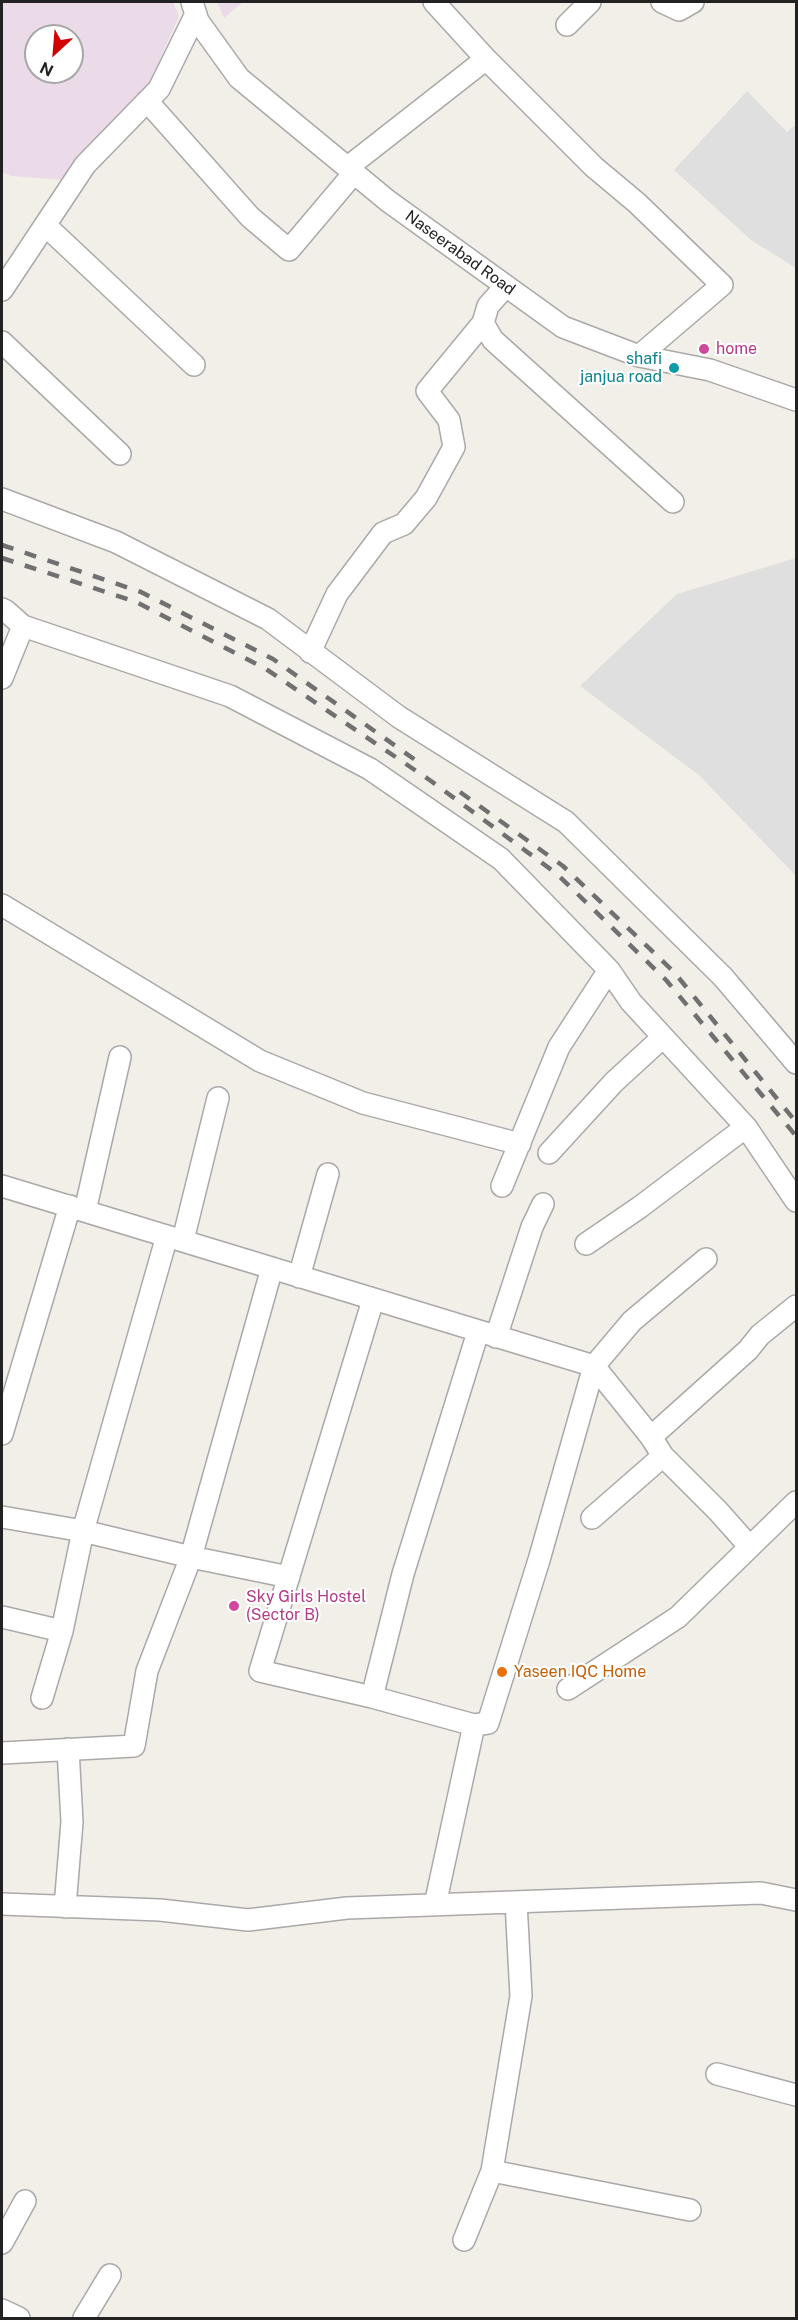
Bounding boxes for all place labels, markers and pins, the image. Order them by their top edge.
place label: home [716,339,757,359]
marker: home [697,342,711,356]
place label: shafi janjua road [580,349,662,387]
marker: shafi janjua road [667,361,681,375]
place label: Sky Girls Hostel (Sector B) [246,1587,366,1625]
marker: Sky Girls Hostel (Sector B) [227,1599,241,1613]
place label: Yaseen IQC Home [514,1662,646,1682]
marker: Yaseen IQC Home [495,1665,509,1679]

